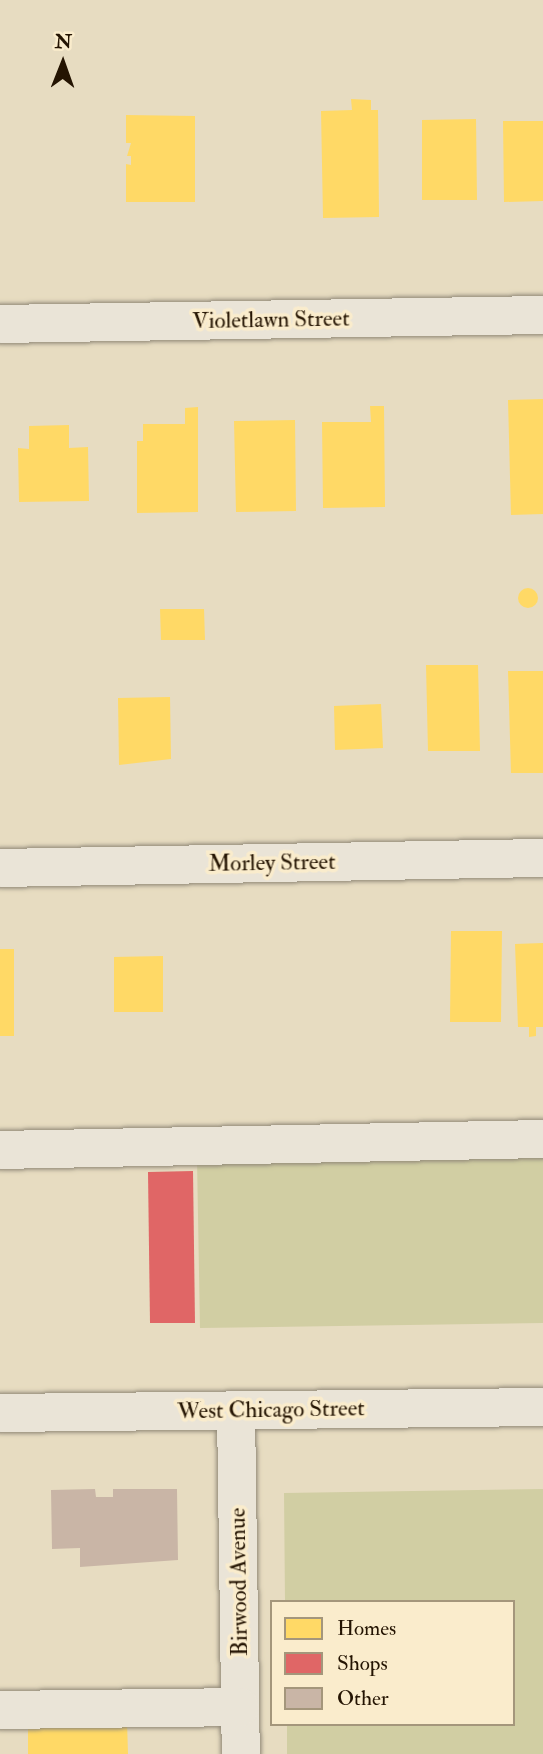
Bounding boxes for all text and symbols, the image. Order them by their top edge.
north arrow [28,28,98,98]
text: N [55,30,72,54]
street label: Violetlawn Street [192,305,350,335]
street label: Morley Street [208,848,336,878]
street label: West Chicago Street [177,1395,365,1425]
street label: Birwood Avenue [224,1507,254,1657]
legend [270,1600,515,1726]
text: Homes [337,1615,396,1642]
text: Shops [337,1650,388,1677]
text: Other [337,1685,389,1712]

